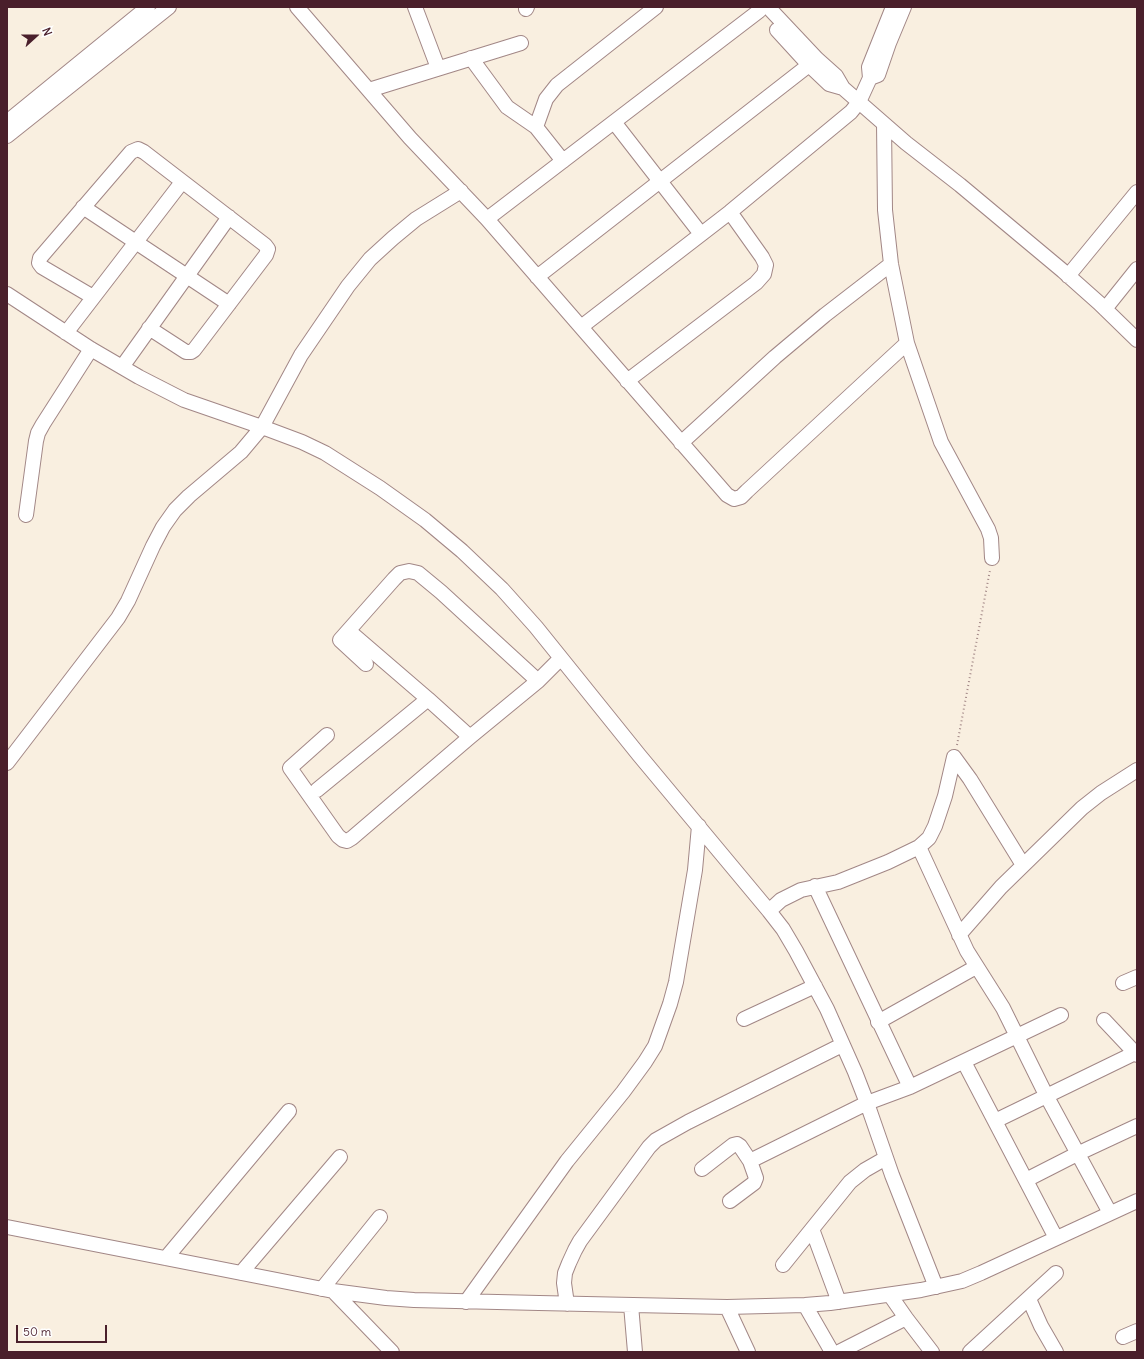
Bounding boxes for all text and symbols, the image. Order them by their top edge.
north arrow [16,16,56,56]
text: N [39,26,55,38]
scale bar [18,1317,109,1343]
text: 50 m [23,1324,51,1339]

